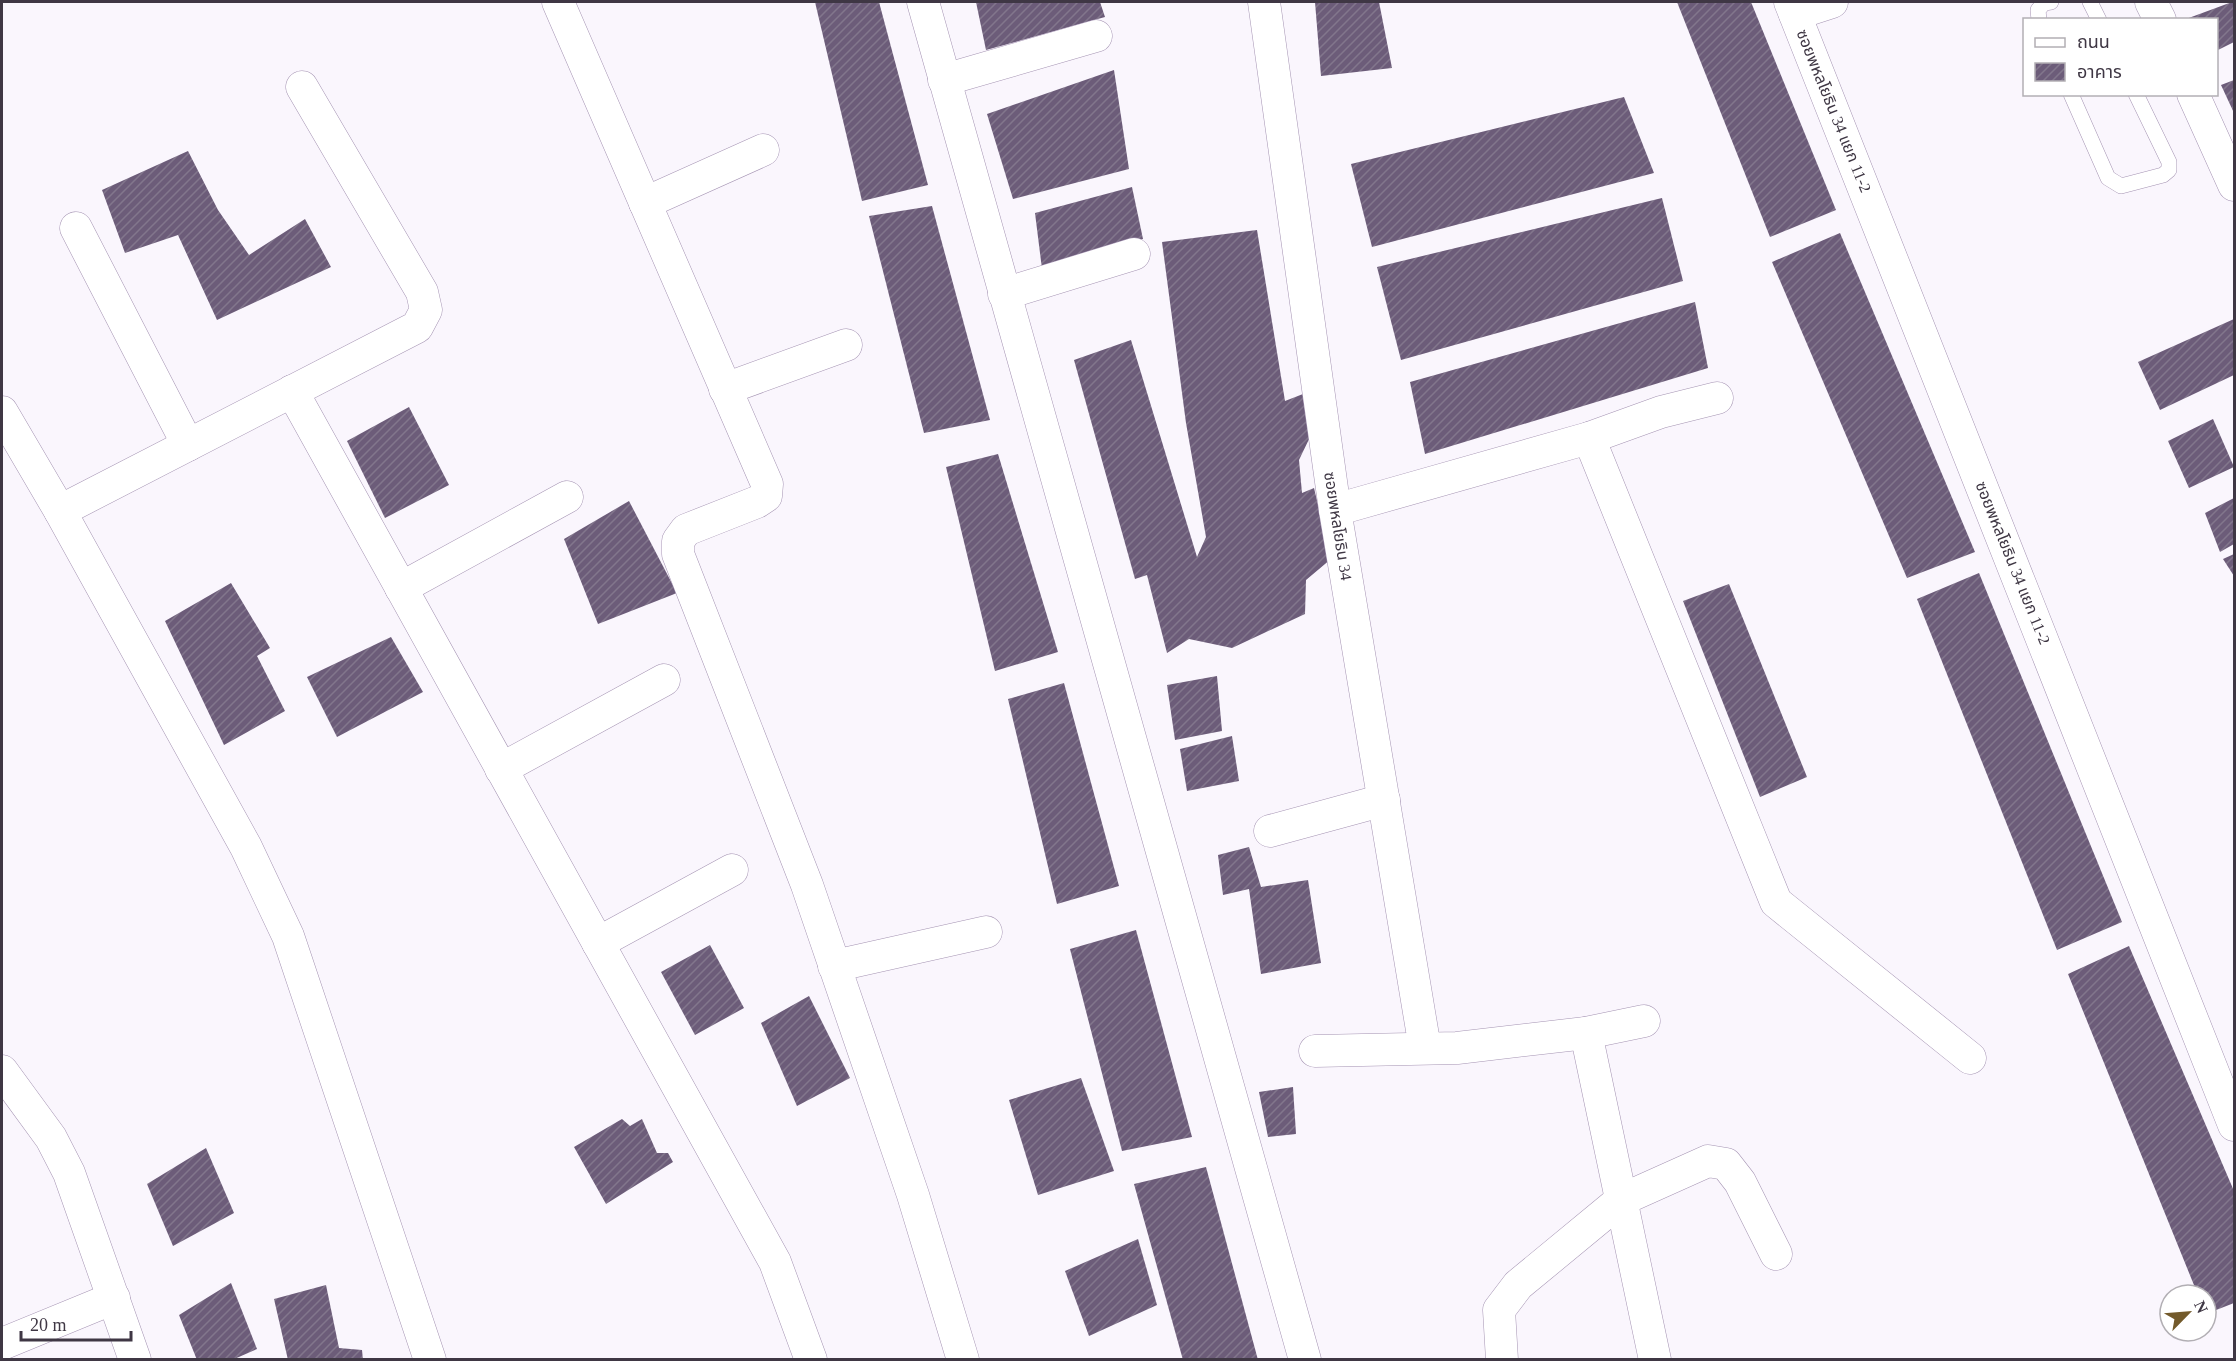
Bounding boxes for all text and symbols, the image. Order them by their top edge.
legend [2023,18,2218,96]
street label: ซอยพหลโยธิน 34 แยก 11-2 [1793,27,1875,195]
text: ถนน [2077,32,2110,52]
text: อาคาร [2077,62,2122,82]
street label: ซอยพหลโยธิน 34 [1321,470,1355,582]
street label: ซอยพหลโยธิน 34 แยก 11-2 [1972,479,2054,647]
north arrow [2158,1283,2218,1343]
text: N [2191,1298,2211,1316]
scale bar [21,1304,130,1342]
text: 20 m [30,1315,67,1335]

